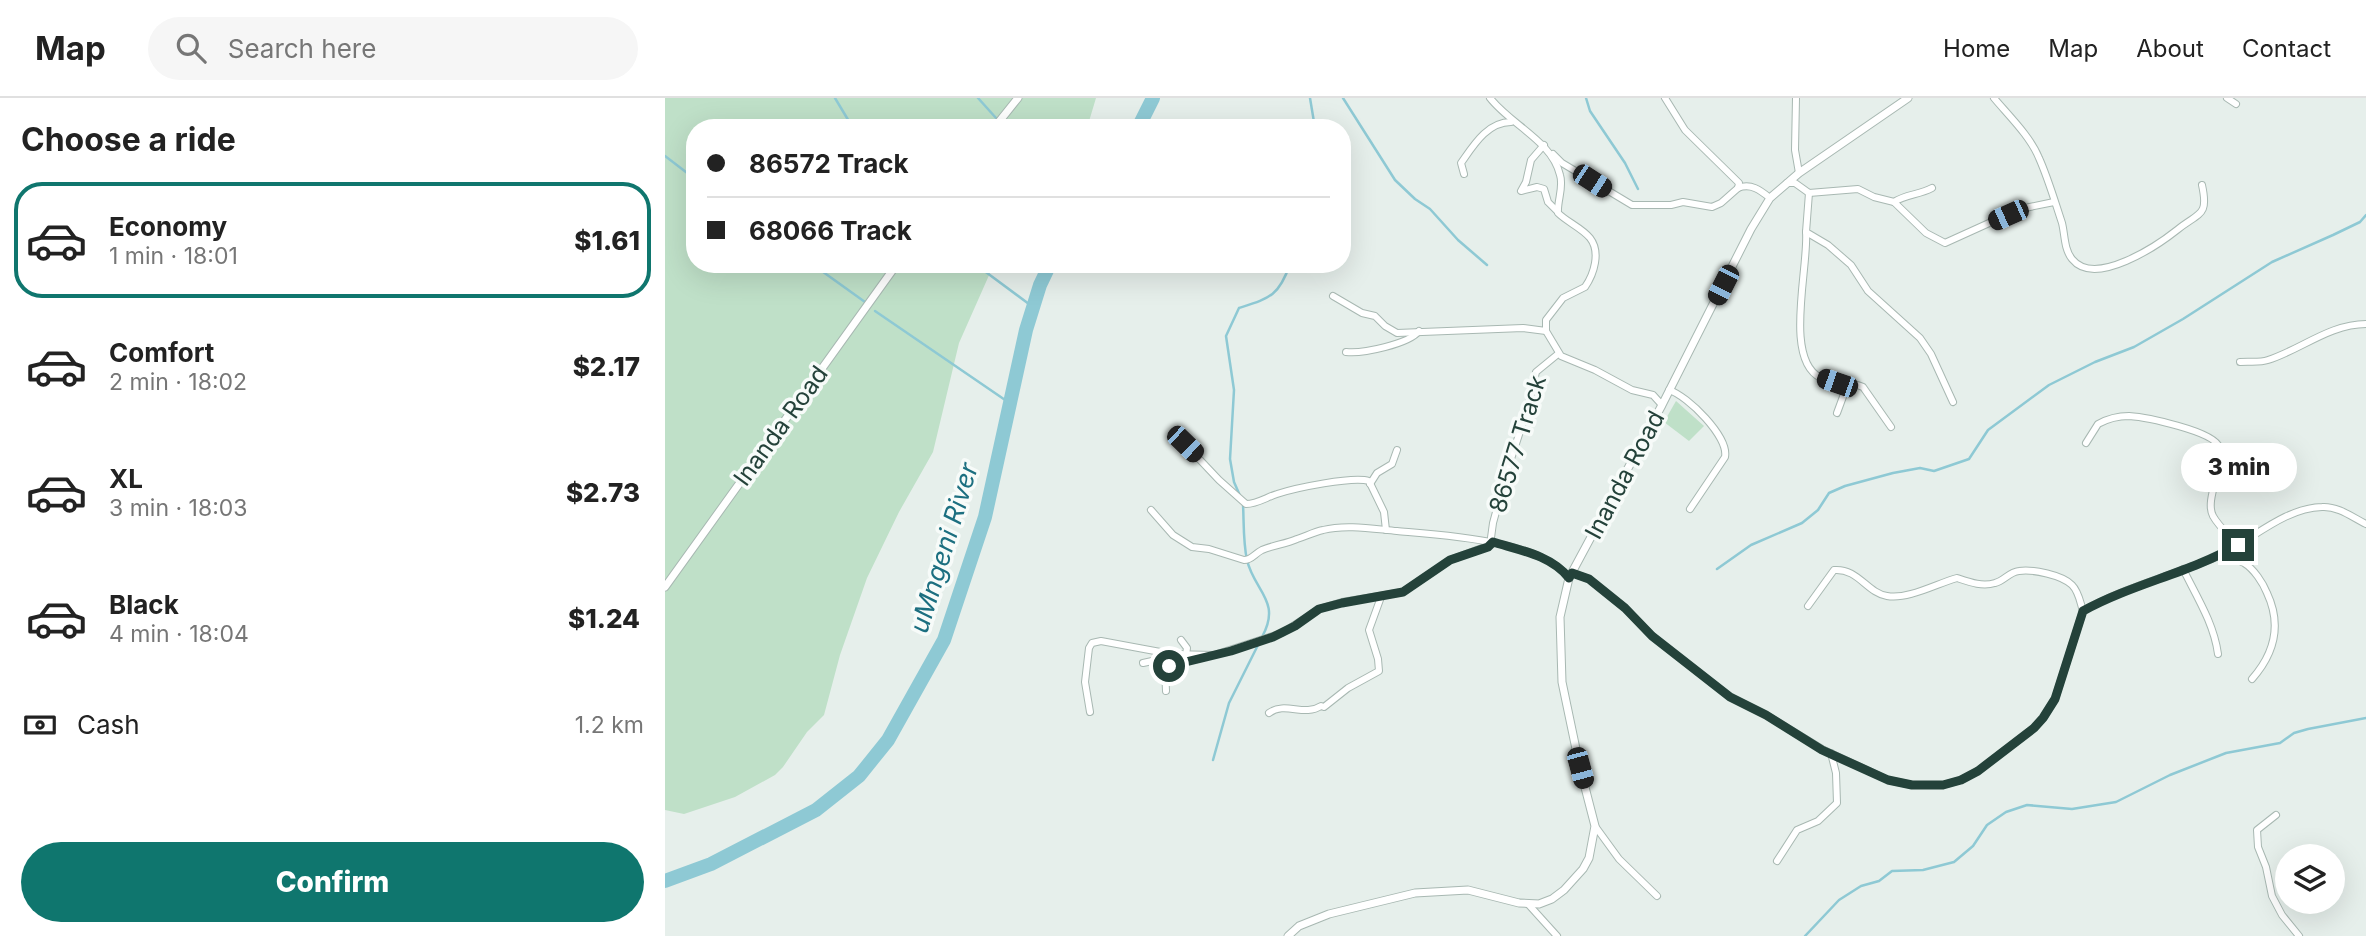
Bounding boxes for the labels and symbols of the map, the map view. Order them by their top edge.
car [1569,161,1616,201]
car [1985,197,2032,233]
car [1705,262,1742,308]
street label: Inanda Road [727,360,834,491]
car [1814,366,1861,400]
street label: 86577 Track [1483,372,1552,516]
street label: Inanda Road [1579,406,1670,544]
car [1163,422,1208,466]
callout: 3 min [2180,444,2296,492]
water label: uMngeni River [903,458,984,637]
route end [2222,529,2254,561]
route start [1153,650,1185,682]
car [1565,745,1596,791]

